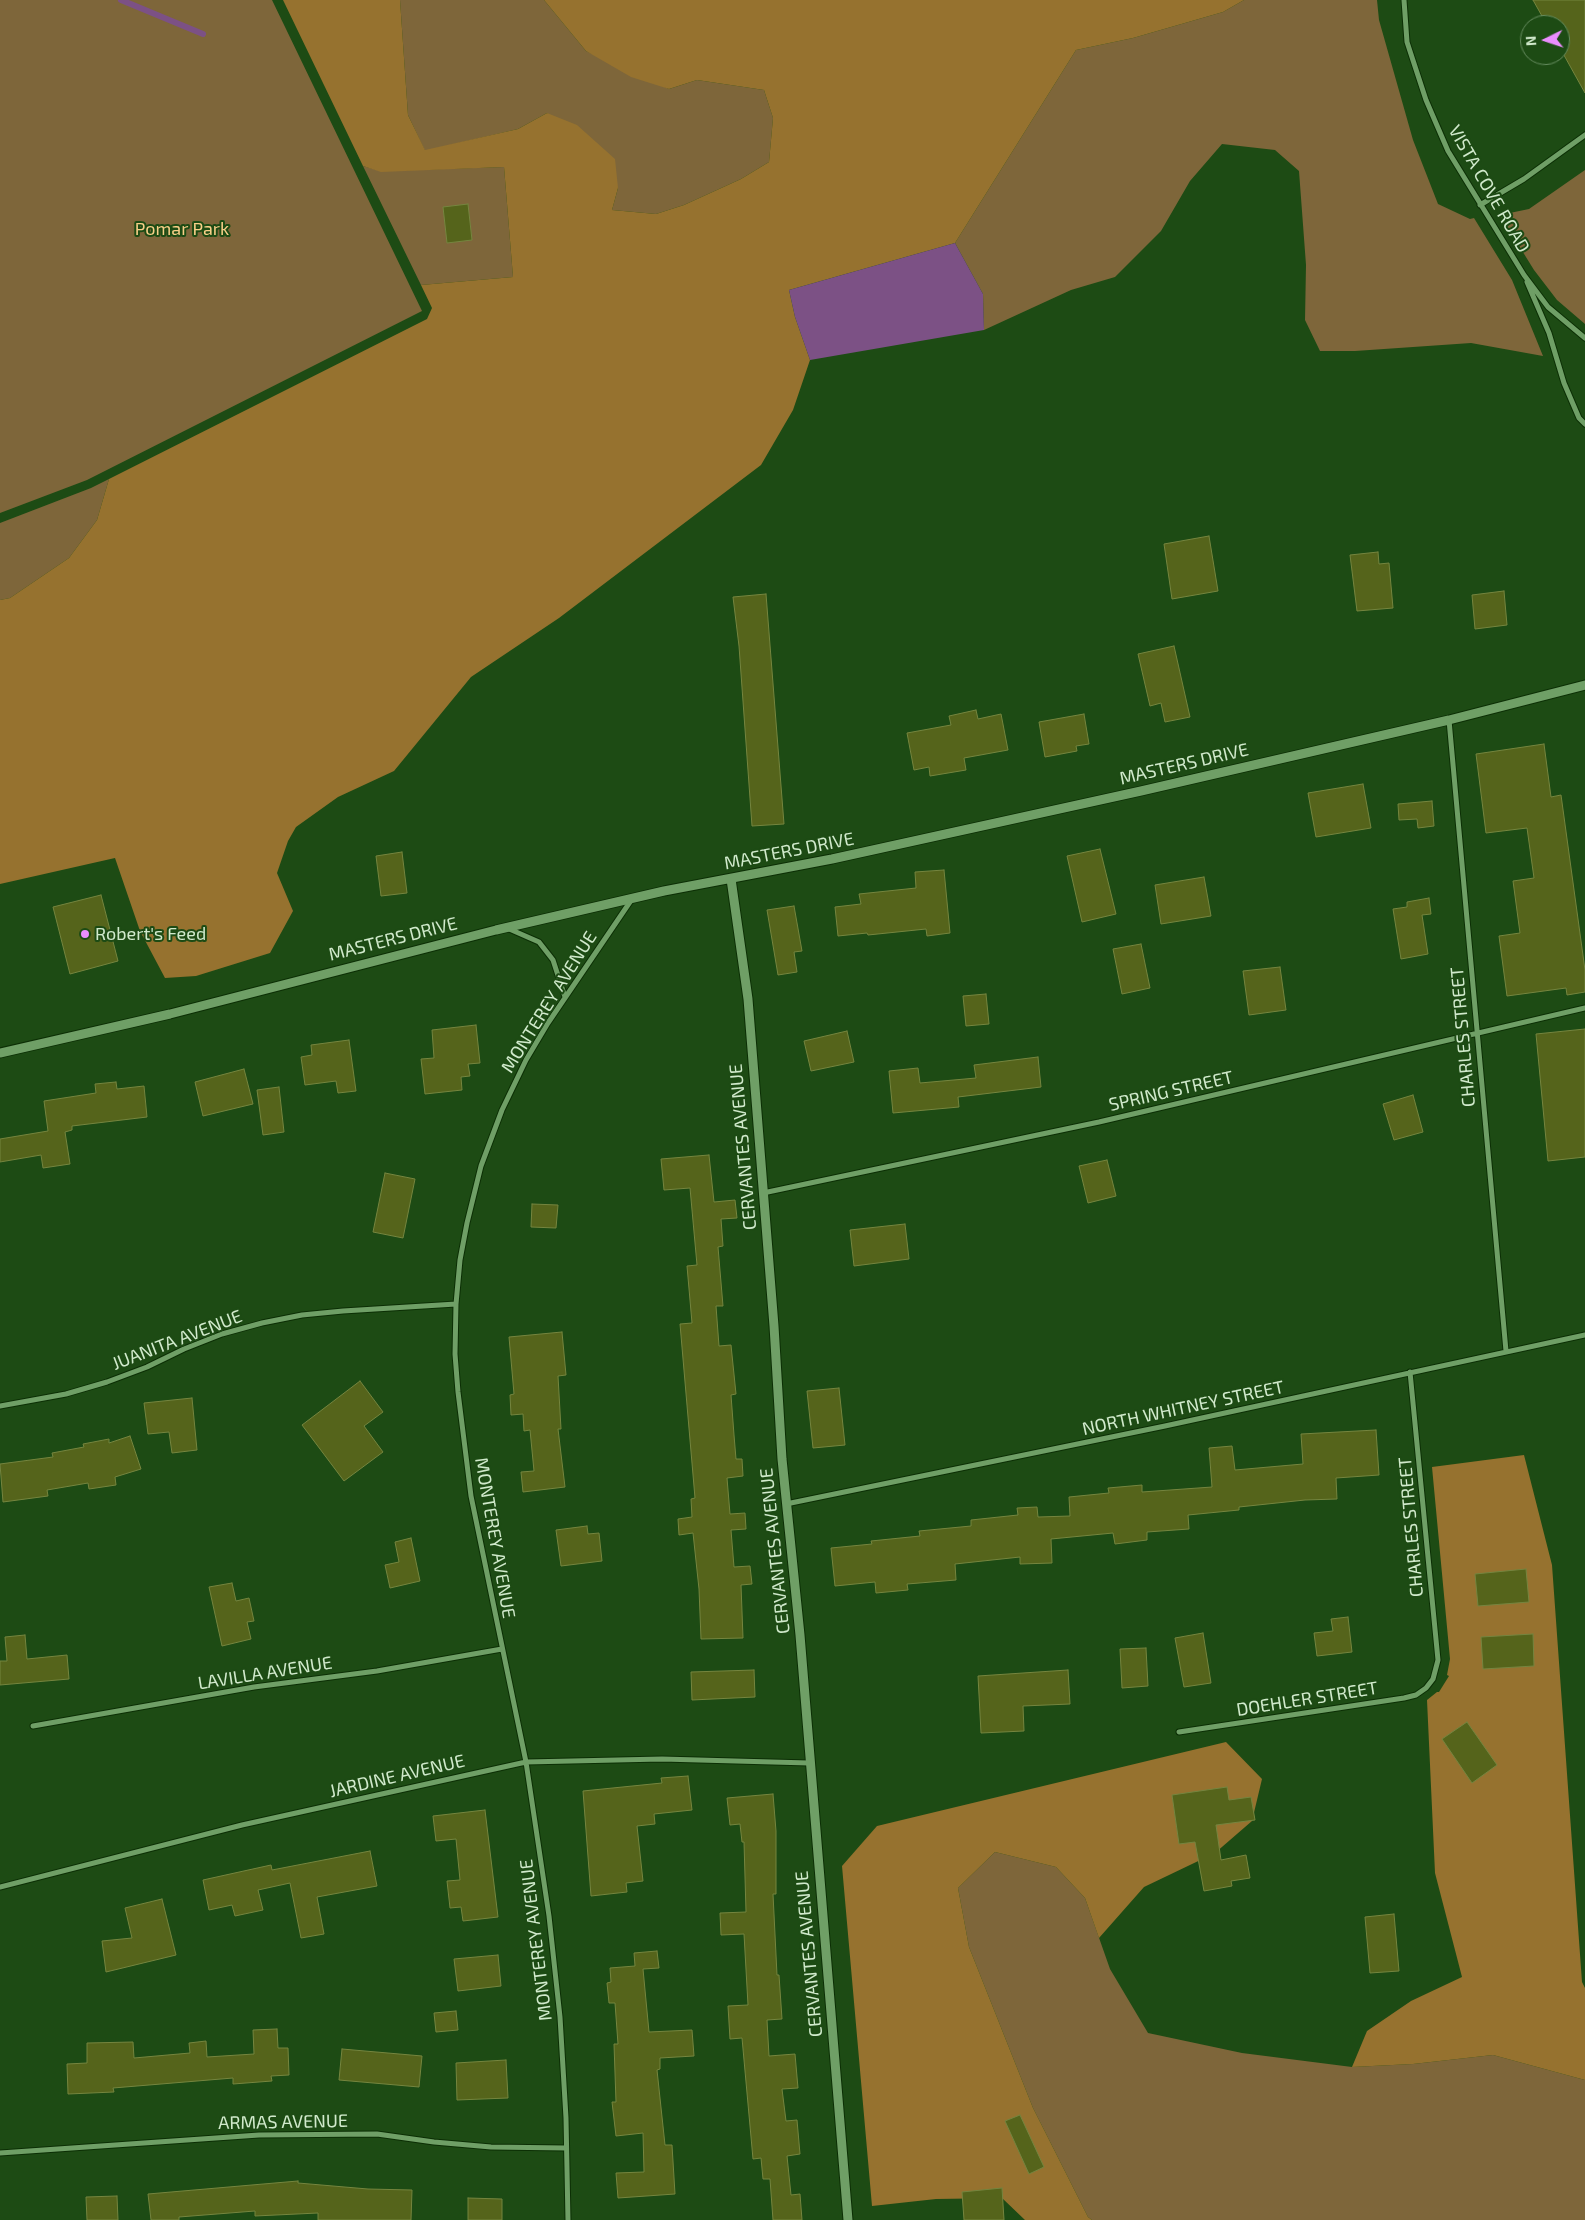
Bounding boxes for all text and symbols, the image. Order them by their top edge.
north arrow [1520,15,1570,65]
text: N [1522,35,1539,47]
street label: VISTA COVE ROAD [1444,121,1534,257]
park label: Pomar Park [135,218,229,240]
street label: MASTERS DRIVE [1117,739,1251,789]
street label: MASTERS DRIVE [722,828,856,874]
street label: MASTERS DRIVE [326,913,460,965]
place label: Robert's Feed [95,923,206,945]
street label: MONTEREY AVENUE [497,927,601,1077]
marker: Robert's Feed [79,928,91,940]
street label: CHARLES STREET [1446,966,1480,1108]
street label: CERVANTES AVENUE [725,1063,761,1231]
street label: SPRING STREET [1107,1066,1235,1116]
street label: JUANITA AVENUE [109,1305,245,1375]
street label: NORTH WHITNEY STREET [1080,1376,1286,1440]
street label: MONTEREY AVENUE [470,1456,520,1620]
street label: CHARLES STREET [1394,1456,1428,1598]
street label: CERVANTES AVENUE [756,1467,794,1635]
street label: LAVILLA AVENUE [196,1652,334,1694]
street label: DOEHLER STREET [1235,1677,1379,1721]
street label: JARDINE AVENUE [327,1750,467,1802]
street label: MONTEREY AVENUE [515,1858,557,2022]
street label: CERVANTES AVENUE [791,1870,827,2038]
street label: ARMAS AVENUE [218,2110,348,2134]

